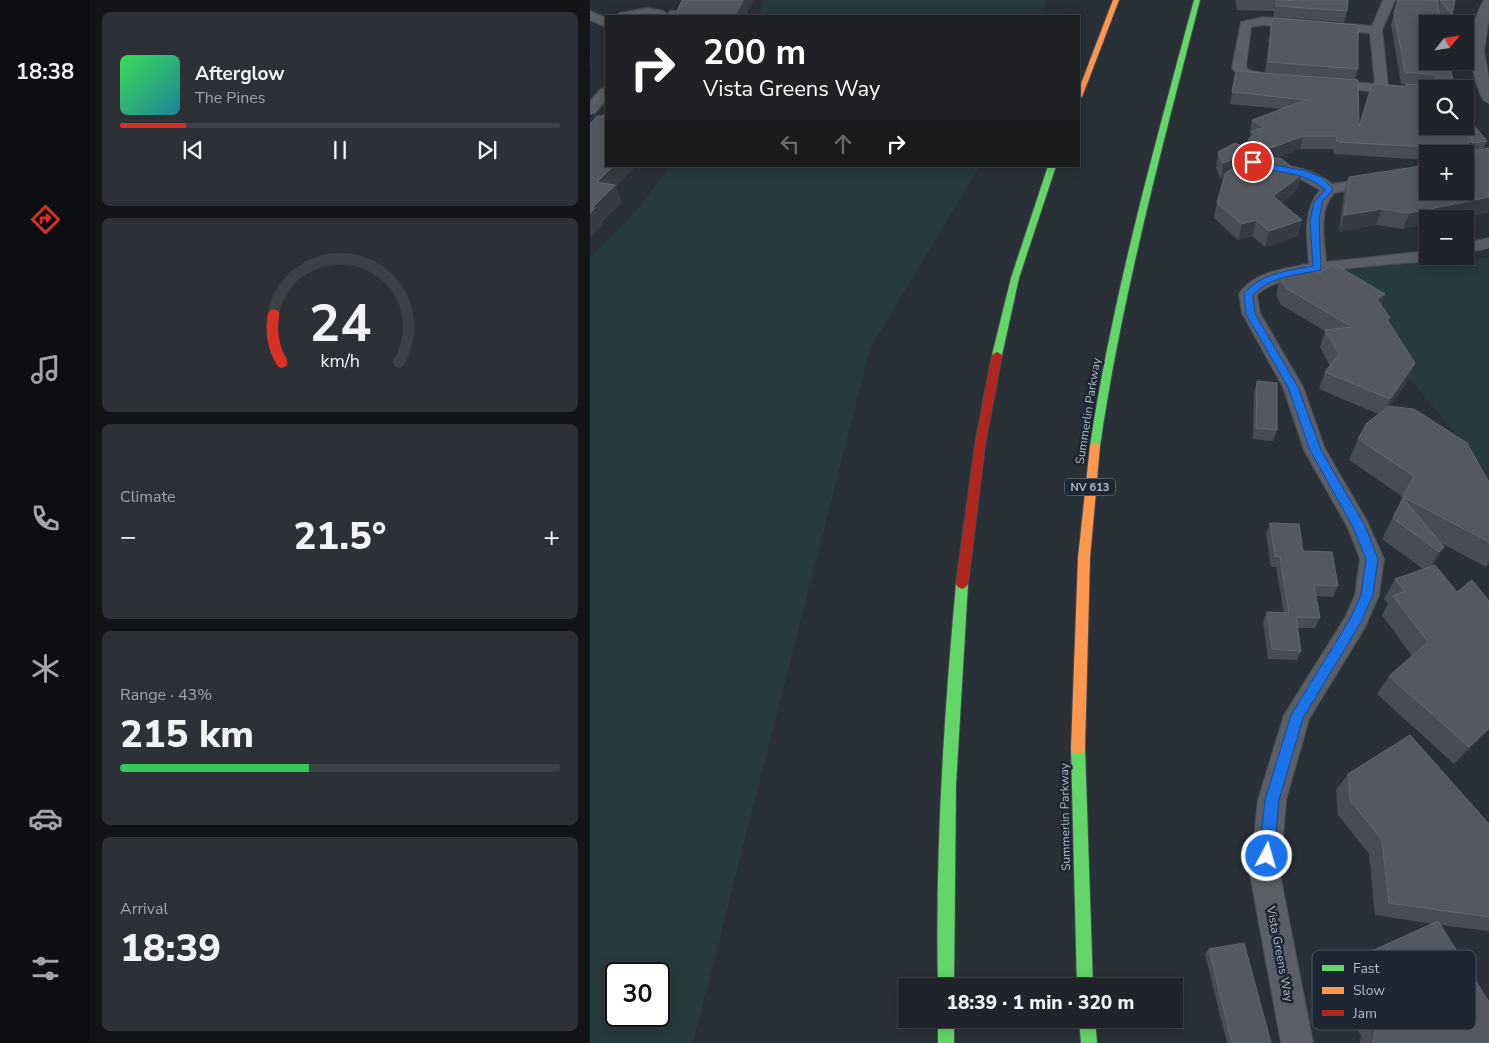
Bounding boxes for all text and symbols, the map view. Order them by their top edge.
north arrow [1419,15,1474,70]
map controls [1419,15,1474,265]
text: 200 m [703,29,806,76]
icon: right [620,35,685,100]
text: 18:38 [16,57,74,87]
text: Afterglow [195,61,285,87]
text: Vista Greens Way [703,74,880,104]
button: search [1419,80,1474,135]
text: The Pines [195,87,265,109]
icon: left [776,130,804,158]
icon: ahead [829,130,857,158]
icon: right [882,130,910,158]
icon: previous [179,136,207,164]
icon: pause [326,136,354,164]
icon: next [473,136,501,164]
pin [1232,141,1274,183]
button: + [1419,145,1474,200]
icon: arrive [1239,148,1267,176]
icon: directions [28,202,63,237]
button: − [1419,210,1474,265]
text: 24 [309,288,371,359]
text: km/h [320,349,360,373]
icon: music [28,352,63,387]
street label: Summerlin Parkway [1072,356,1104,465]
road number: NV 613 [1065,478,1115,496]
text: Climate [120,486,175,508]
icon: phone [28,501,63,536]
text: 21.5° [294,511,386,562]
text: − [120,518,137,556]
text: + [543,518,560,556]
icon: climate [28,651,63,686]
text: Range · 43% [120,684,212,706]
text: 215 km [120,709,254,760]
street label: Summerlin Parkway [1056,762,1074,871]
icon: car [28,801,63,836]
position arrow [1240,829,1292,881]
text: Arrival [120,898,168,920]
street label: Vista Greens Way [1263,904,1297,1004]
text: 18:39 [120,923,221,974]
legend [1312,950,1476,1030]
icon: filters [28,951,63,986]
text: Fast [1353,959,1379,978]
speed limit sign: 30 [605,962,670,1027]
text: Slow [1353,981,1385,1000]
text: 18:39 · 1 min · 320 m [947,990,1134,1016]
text: Jam [1352,1004,1377,1023]

